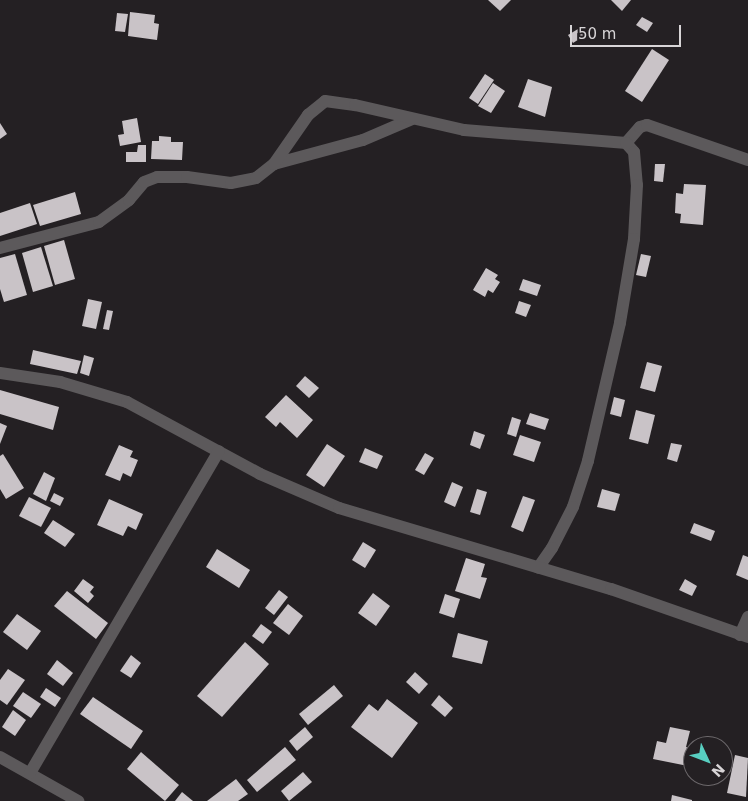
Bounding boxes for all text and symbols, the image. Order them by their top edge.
scale bar [573,15,684,47]
text: 50 m [578,25,616,43]
north arrow [683,736,733,786]
text: N [708,761,728,780]

